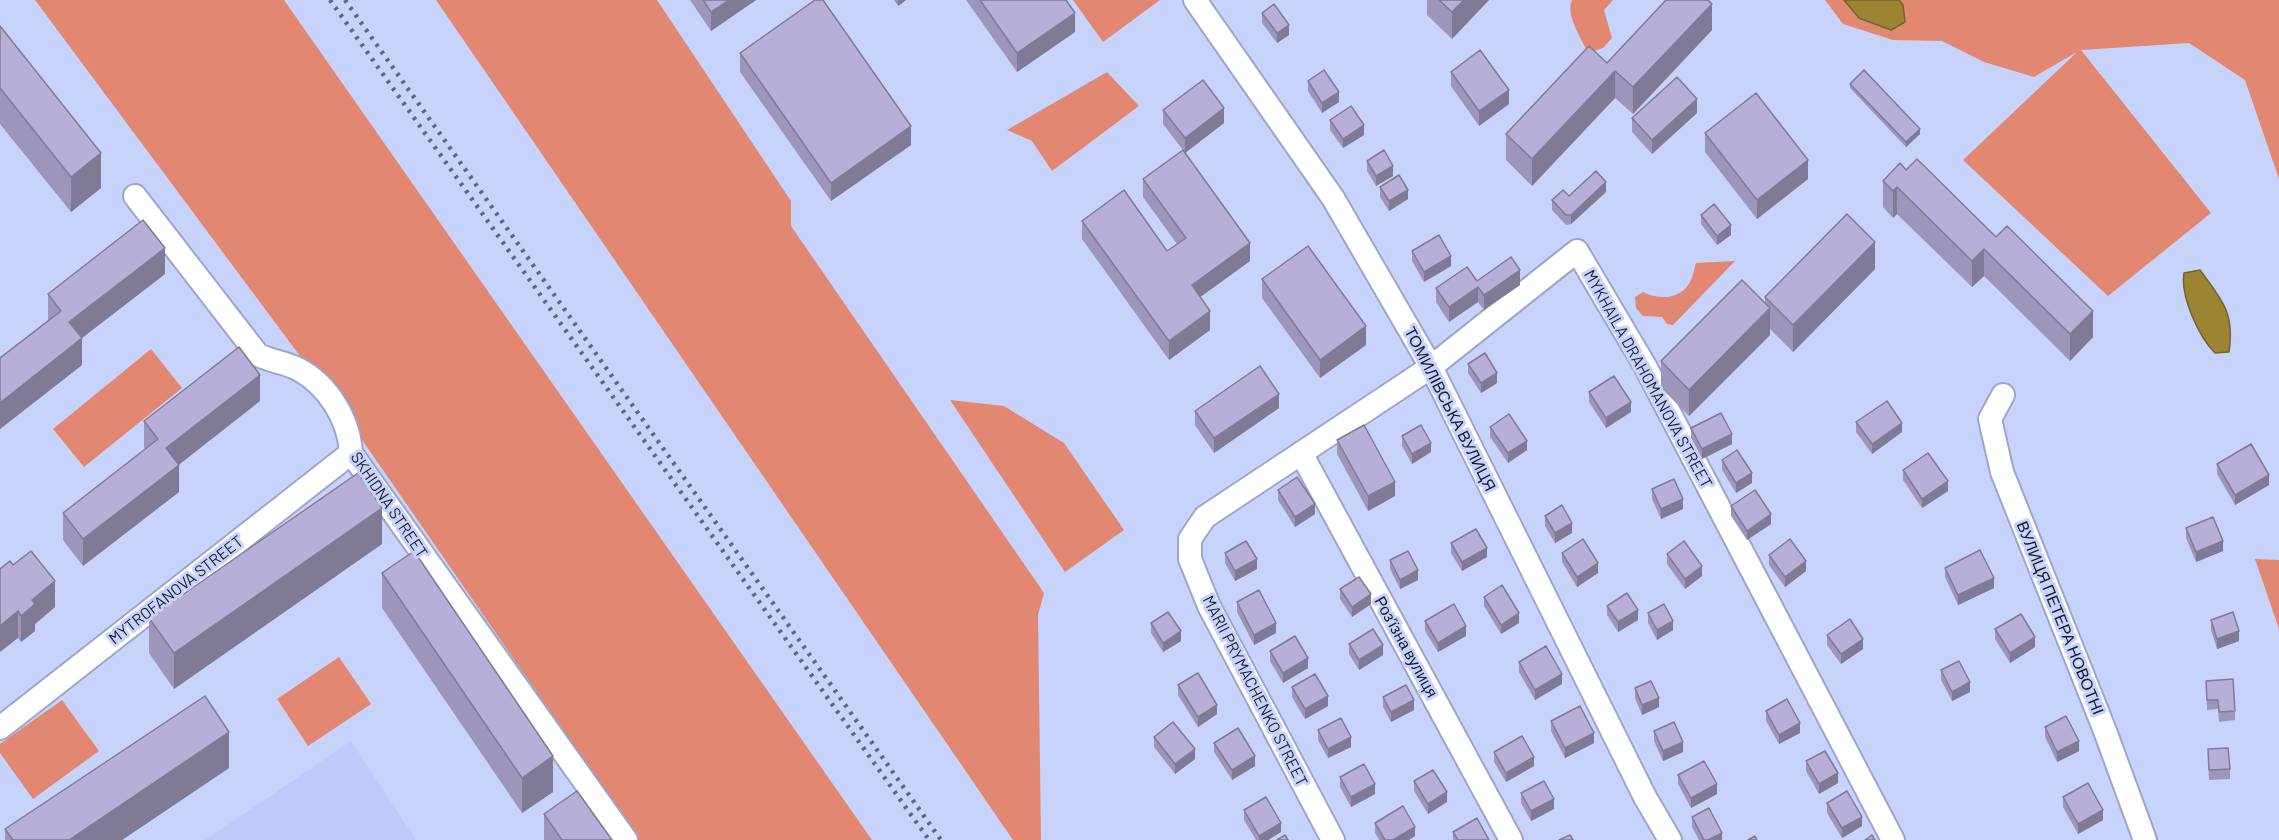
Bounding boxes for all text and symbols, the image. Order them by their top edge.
street label: MYKHAILA DRAHOMANOVA STREET [1580,266,1716,492]
street label: ТОМИЛІВСЬКА ВУЛИЦЯ [1400,324,1500,494]
street label: SKHIDNA STREET [346,448,432,562]
street label: ВУЛИЦЯ ПЕТЕРА НОВОТНІ [2012,519,2108,717]
street label: MYTROFANOVA STREET [105,532,247,648]
street label: MARII PRYMACHENKO STREET [1198,593,1312,789]
street label: Розʼїзна вулиця [1370,593,1442,701]

